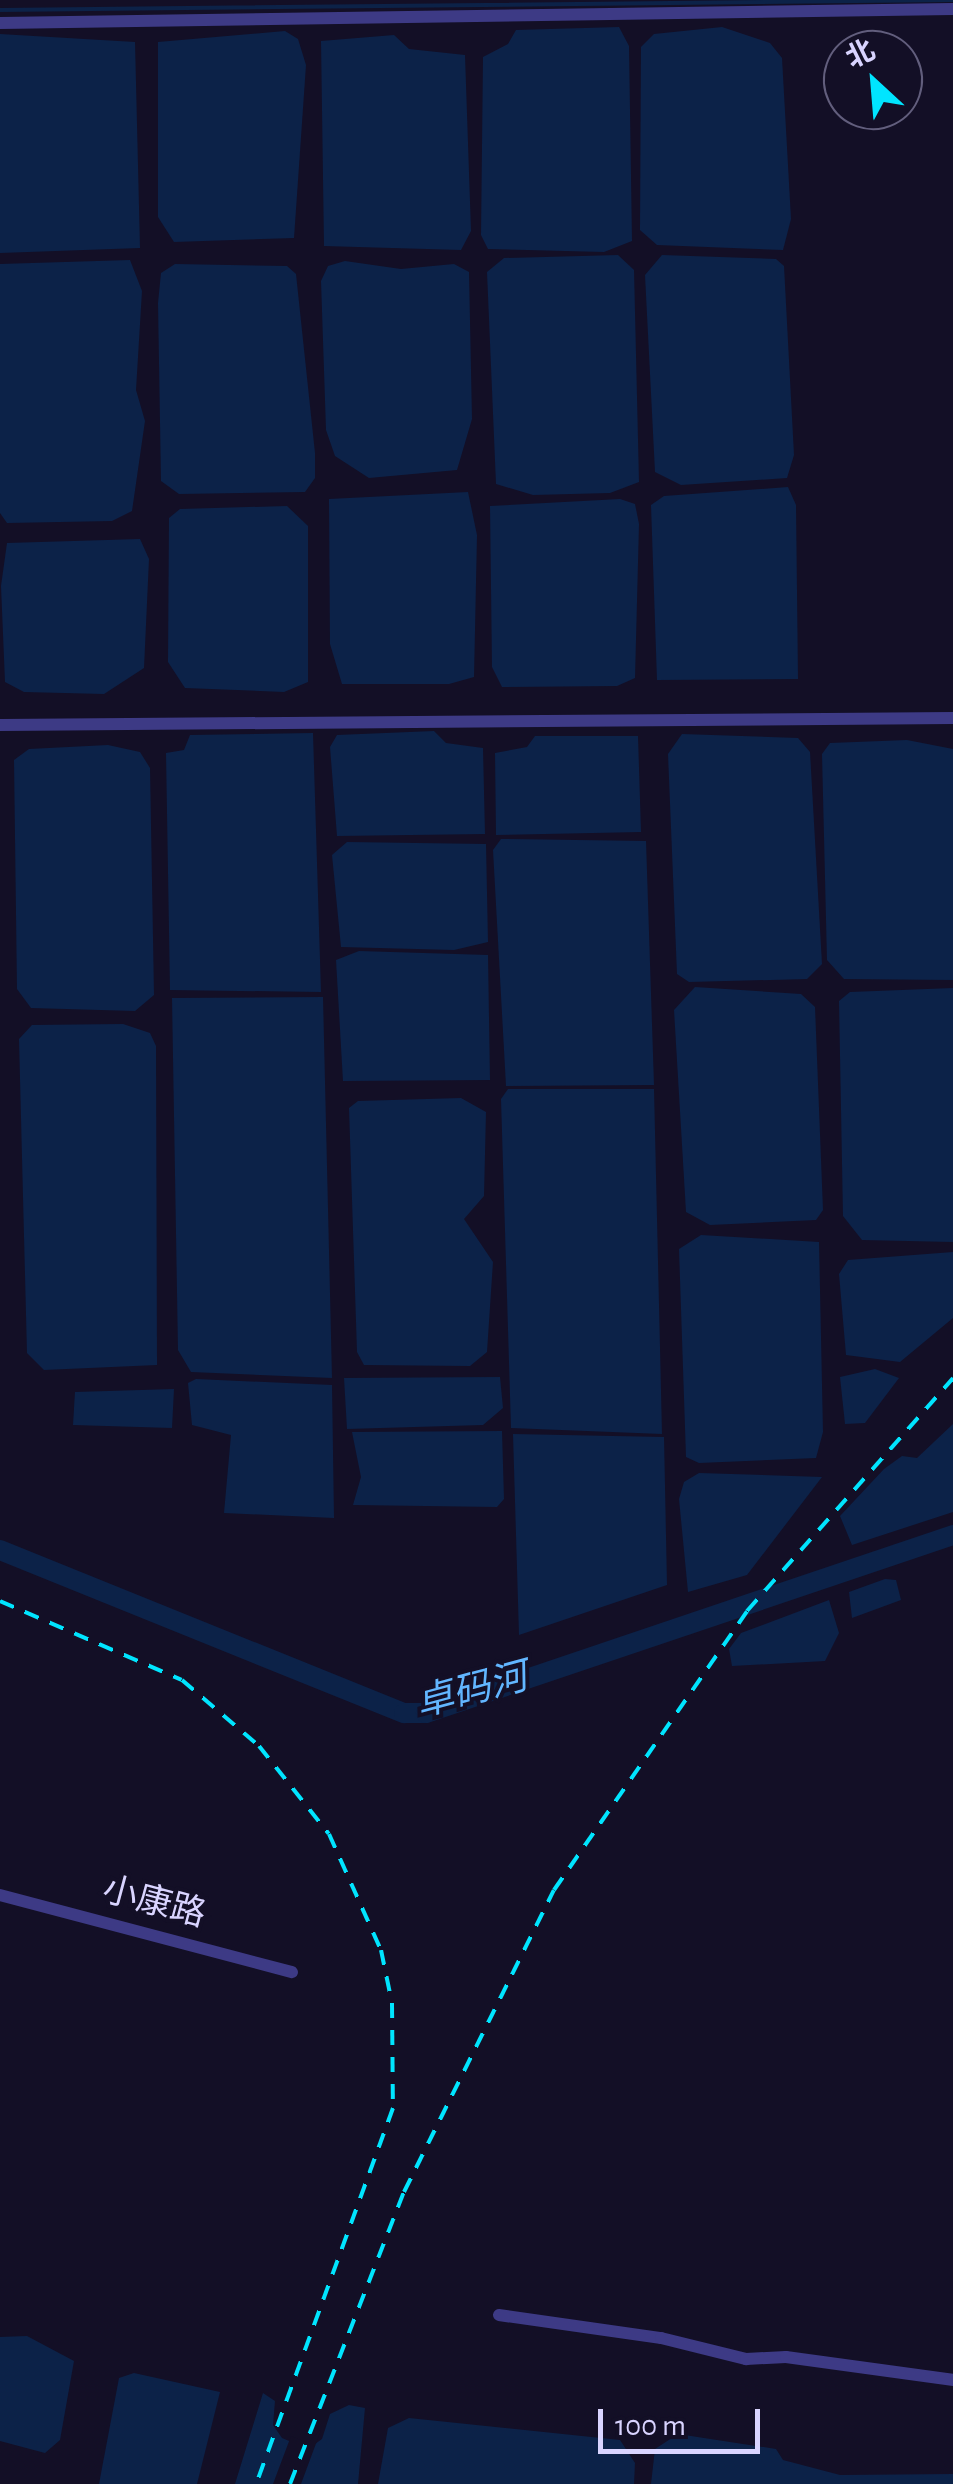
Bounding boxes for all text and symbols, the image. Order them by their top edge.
north arrow [823,30,923,130]
text: 北 [842,36,879,74]
water label: 卓码河 [411,1655,533,1729]
street label: 小康路 [98,1869,210,1937]
scale bar [603,2389,766,2451]
text: 100 m [615,2411,686,2441]

